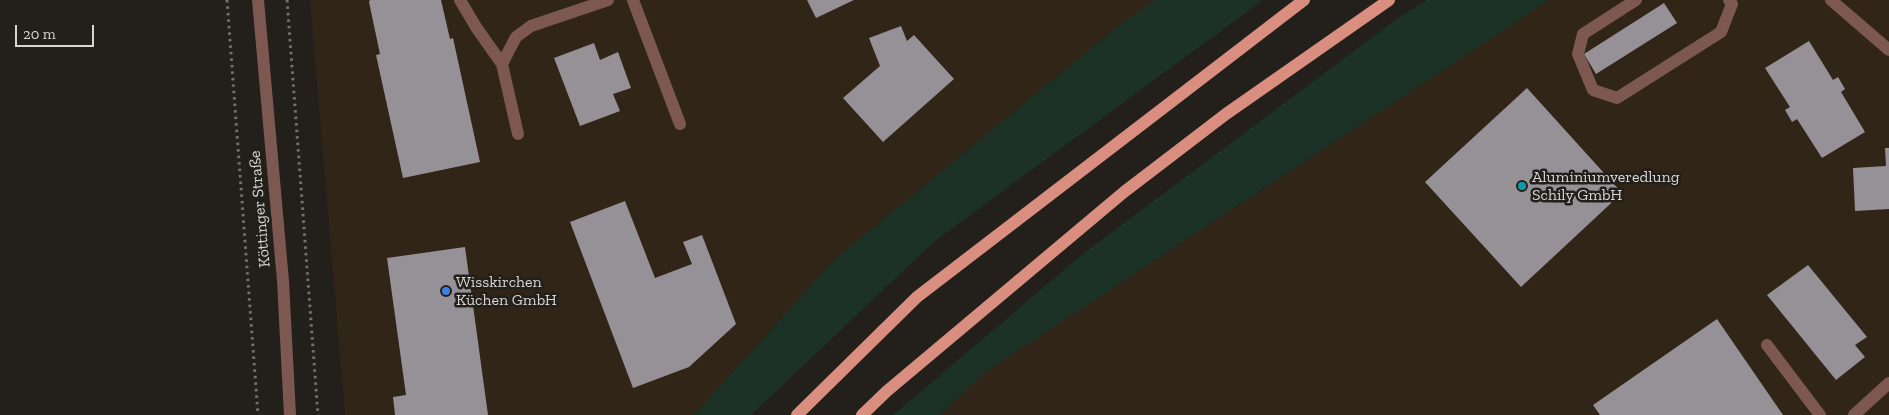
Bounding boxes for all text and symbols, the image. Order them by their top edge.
scale bar [18,15,96,47]
text: 20 m [23,25,56,43]
street label: Köttinger Straße [245,150,275,268]
place label: Aluminiumveredlung Schily GmbH [1532,167,1680,205]
marker: Aluminiumveredlung Schily GmbH [1516,180,1528,192]
place label: Wisskirchen Küchen GmbH [456,272,557,310]
marker: Wisskirchen Küchen GmbH [440,285,452,297]

